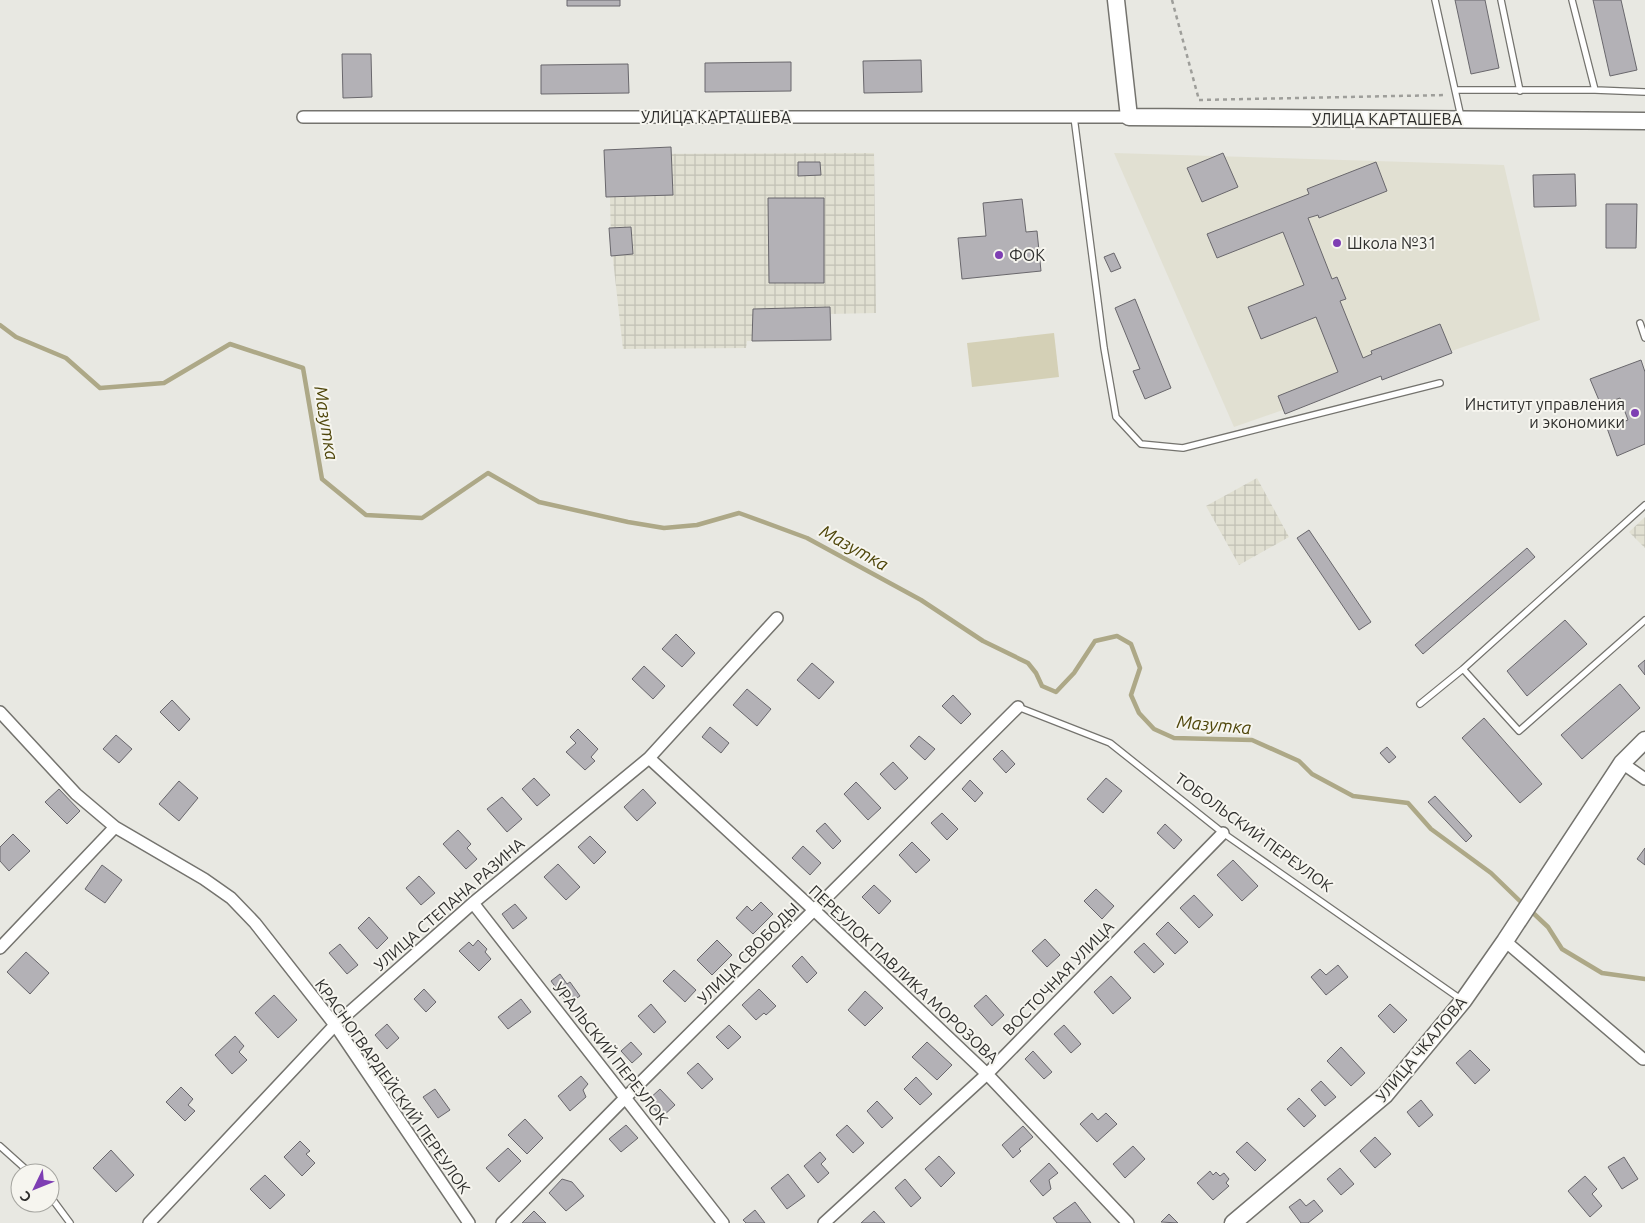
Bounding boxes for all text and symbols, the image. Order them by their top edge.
street label: УЛИЦА КАРТАШЕВА [641,108,792,126]
street label: УЛИЦА КАРТАШЕВА [1312,110,1463,128]
place label: Школа №31 [1347,234,1437,252]
marker: Школа №31 [1331,237,1343,249]
place label: ФОК [1009,246,1045,264]
marker: ФОК [993,249,1005,261]
water label: Мазутка [311,384,343,462]
place label: Институт управления и экономики [1465,395,1625,431]
marker: Институт управления и экономики [1629,407,1641,419]
water label: Мазутка [817,520,892,574]
water label: Мазутка [1176,711,1253,737]
street label: ТОБОЛЬСКИЙ ПЕРЕУЛОК [1172,768,1337,895]
street label: УЛИЦА СТЕПАНА РАЗИНА [370,834,528,974]
street label: ПЕРЕУЛОК ПАВЛИКА МОРОЗОВА [806,881,1003,1067]
street label: УЛИЦА СВОБОДЫ [694,899,802,1007]
street label: ВОСТОЧНАЯ УЛИЦА [999,917,1118,1039]
street label: КРАСНОГВАРДЕЙСКИЙ ПЕРЕУЛОК [312,975,475,1197]
street label: УРАЛЬСКИЙ ПЕРЕУЛОК [550,978,673,1128]
street label: УЛИЦА ЧКАЛОВА [1372,992,1470,1105]
north arrow [10,1163,60,1213]
text: С [17,1188,34,1206]

